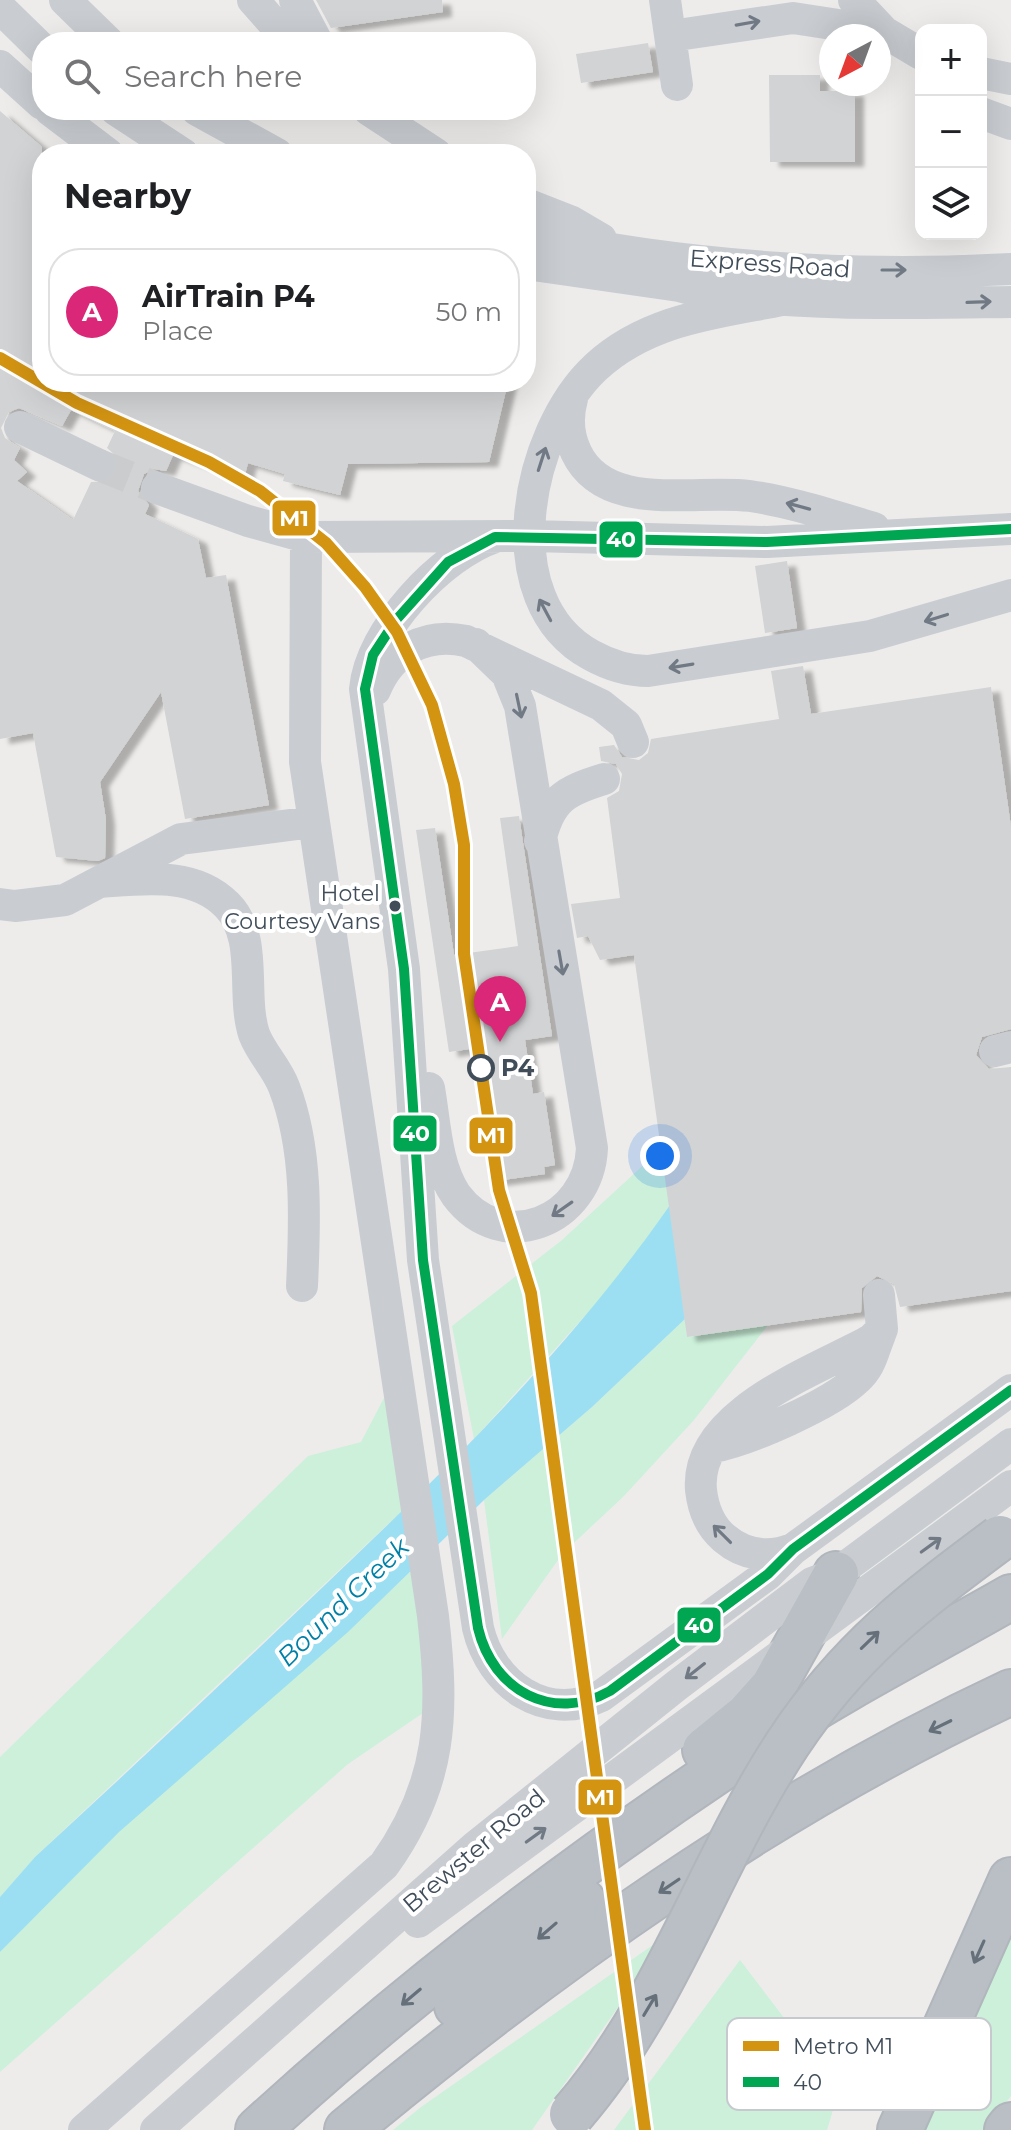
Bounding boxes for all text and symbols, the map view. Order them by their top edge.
one-way arrow [735,15,760,30]
north arrow [819,24,891,96]
map controls [915,24,987,240]
button: + [915,24,987,96]
search box [32,32,536,120]
icon: search [60,54,104,98]
text: Search here [124,58,302,95]
button: − [915,96,987,168]
button: layers [915,168,987,240]
text: Nearby [64,175,191,217]
street label: Express Road [689,243,851,284]
one-way arrow [880,262,907,278]
text: AirTrain P4 [142,278,315,315]
one-way arrow [965,295,992,310]
text: A [82,296,102,328]
text: 50 m [436,296,502,328]
text: Place [142,315,213,347]
one-way arrow [535,447,550,473]
one-way arrow [786,498,812,513]
line badge: M1 [271,499,317,537]
text: M1 [279,505,309,532]
line badge: 40 [598,520,644,559]
text: 40 [606,526,636,553]
one-way arrow [537,599,552,623]
one-way arrow [924,611,950,626]
one-way arrow [669,660,694,675]
one-way arrow [512,693,527,718]
place label: Hotel Courtesy Vans [224,880,380,935]
marker: Hotel Courtesy Vans [387,898,403,914]
one-way arrow [554,949,569,975]
pin: A [474,976,526,1042]
place label: P4 [501,1053,535,1082]
marker: P4 [468,1055,494,1081]
line badge: 40 [392,1114,438,1153]
line badge: M1 [468,1116,514,1155]
text: 40 [400,1120,430,1147]
text: M1 [476,1122,506,1149]
your location [640,1136,680,1176]
one-way arrow [551,1201,573,1217]
one-way arrow [713,1524,732,1544]
water label: Bound Creek [270,1530,417,1673]
one-way arrow [919,1537,941,1553]
line badge: 40 [676,1606,722,1644]
text: 40 [684,1612,714,1639]
one-way arrow [860,1631,879,1650]
one-way arrow [685,1663,706,1680]
one-way arrow [929,1718,953,1734]
line badge: M1 [577,1778,623,1816]
street label: Brewster Road [397,1783,551,1919]
text: M1 [585,1784,615,1811]
one-way arrow [525,1827,547,1844]
one-way arrow [658,1878,680,1894]
one-way arrow [538,1922,558,1940]
one-way arrow [971,1939,986,1963]
one-way arrow [402,1988,422,2006]
one-way arrow [642,1994,658,2017]
legend [727,2018,991,2110]
text: Metro M1 [793,2033,893,2060]
text: 40 [793,2069,822,2096]

